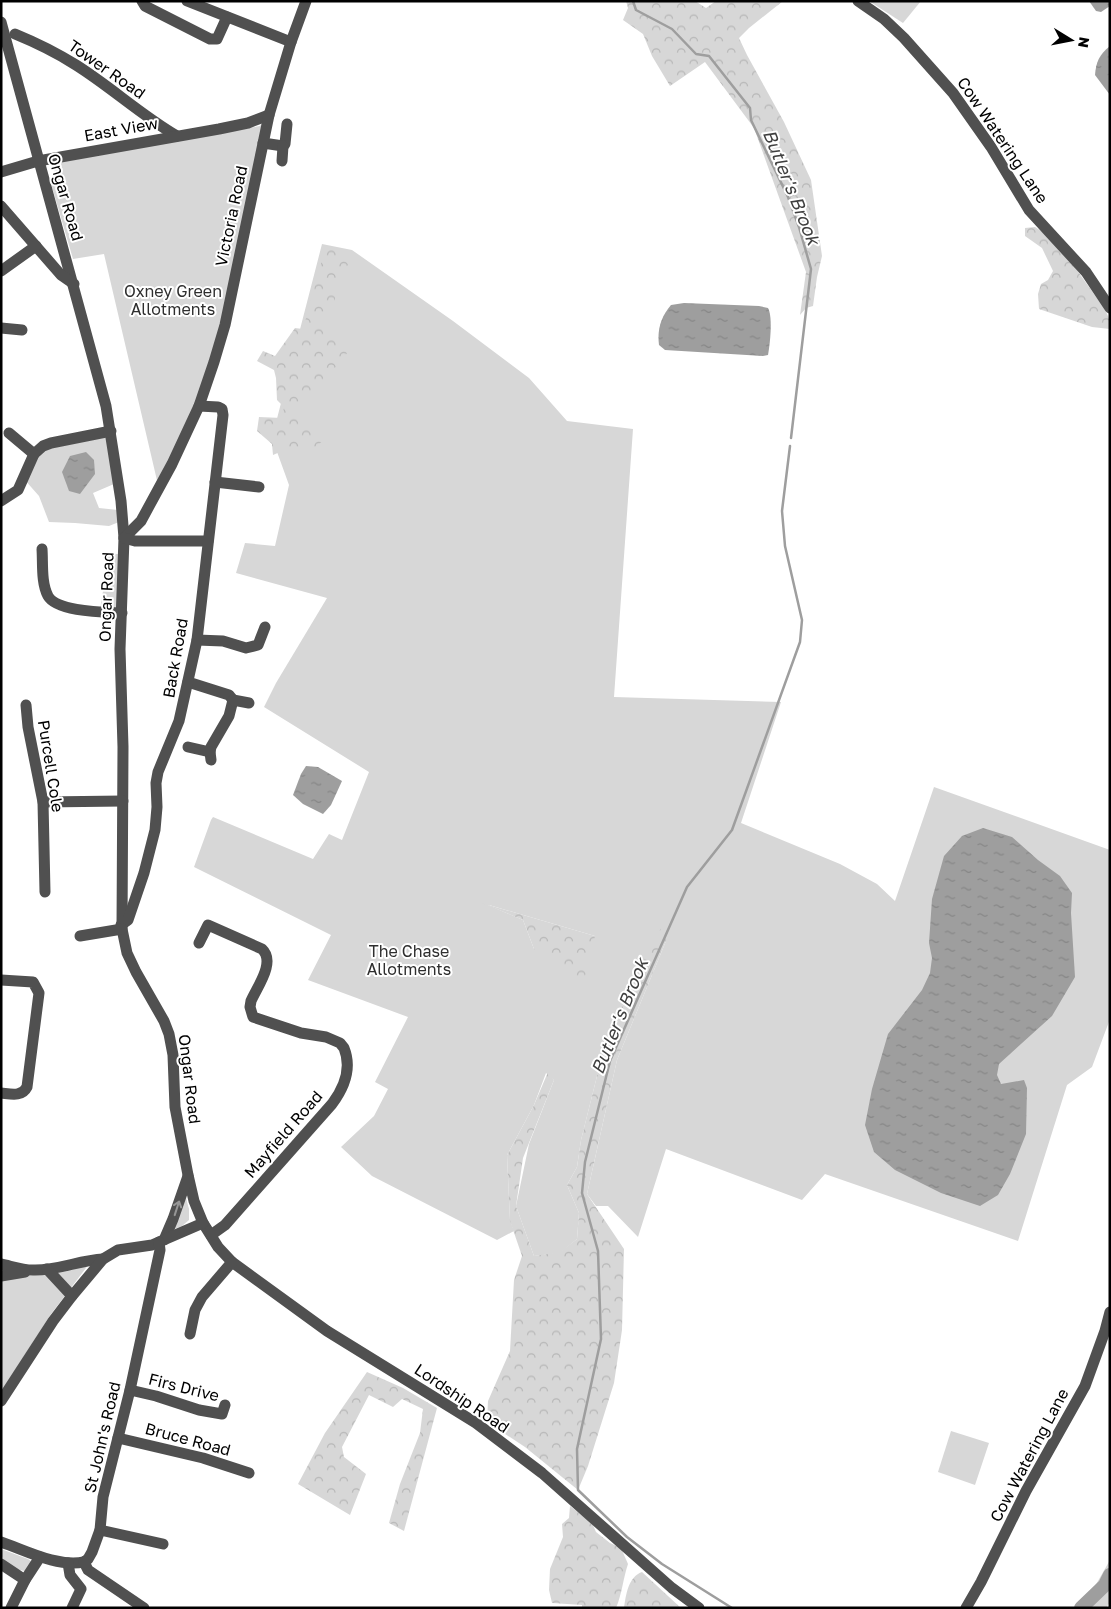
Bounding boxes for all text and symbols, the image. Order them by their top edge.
north arrow [1046,15,1096,65]
street label: Tower Road [65,35,149,103]
text: N [1075,36,1094,49]
street label: Cow Watering Lane [953,73,1053,207]
street label: East View [83,113,160,145]
water label: Butler's Brook [759,126,826,250]
street label: Ongar Road [44,151,88,243]
street label: Victoria Road [211,164,251,268]
park label: Oxney Green Allotments [124,281,222,319]
street label: Ongar Road [94,552,118,642]
street label: Back Road [158,617,192,699]
street label: Purcell Cole [34,718,68,814]
park label: The Chase Allotments [367,941,451,979]
water label: Butler's Brook [586,953,653,1077]
street label: Ongar Road [175,1033,205,1125]
street label: Mayfield Road [240,1086,326,1182]
one-way arrow [172,1200,182,1216]
street label: Lordship Road [411,1359,513,1437]
street label: Firs Drive [147,1369,221,1405]
street label: St John's Road [79,1379,125,1495]
street label: Cow Watering Lane [985,1385,1073,1525]
street label: Bruce Road [143,1418,233,1460]

